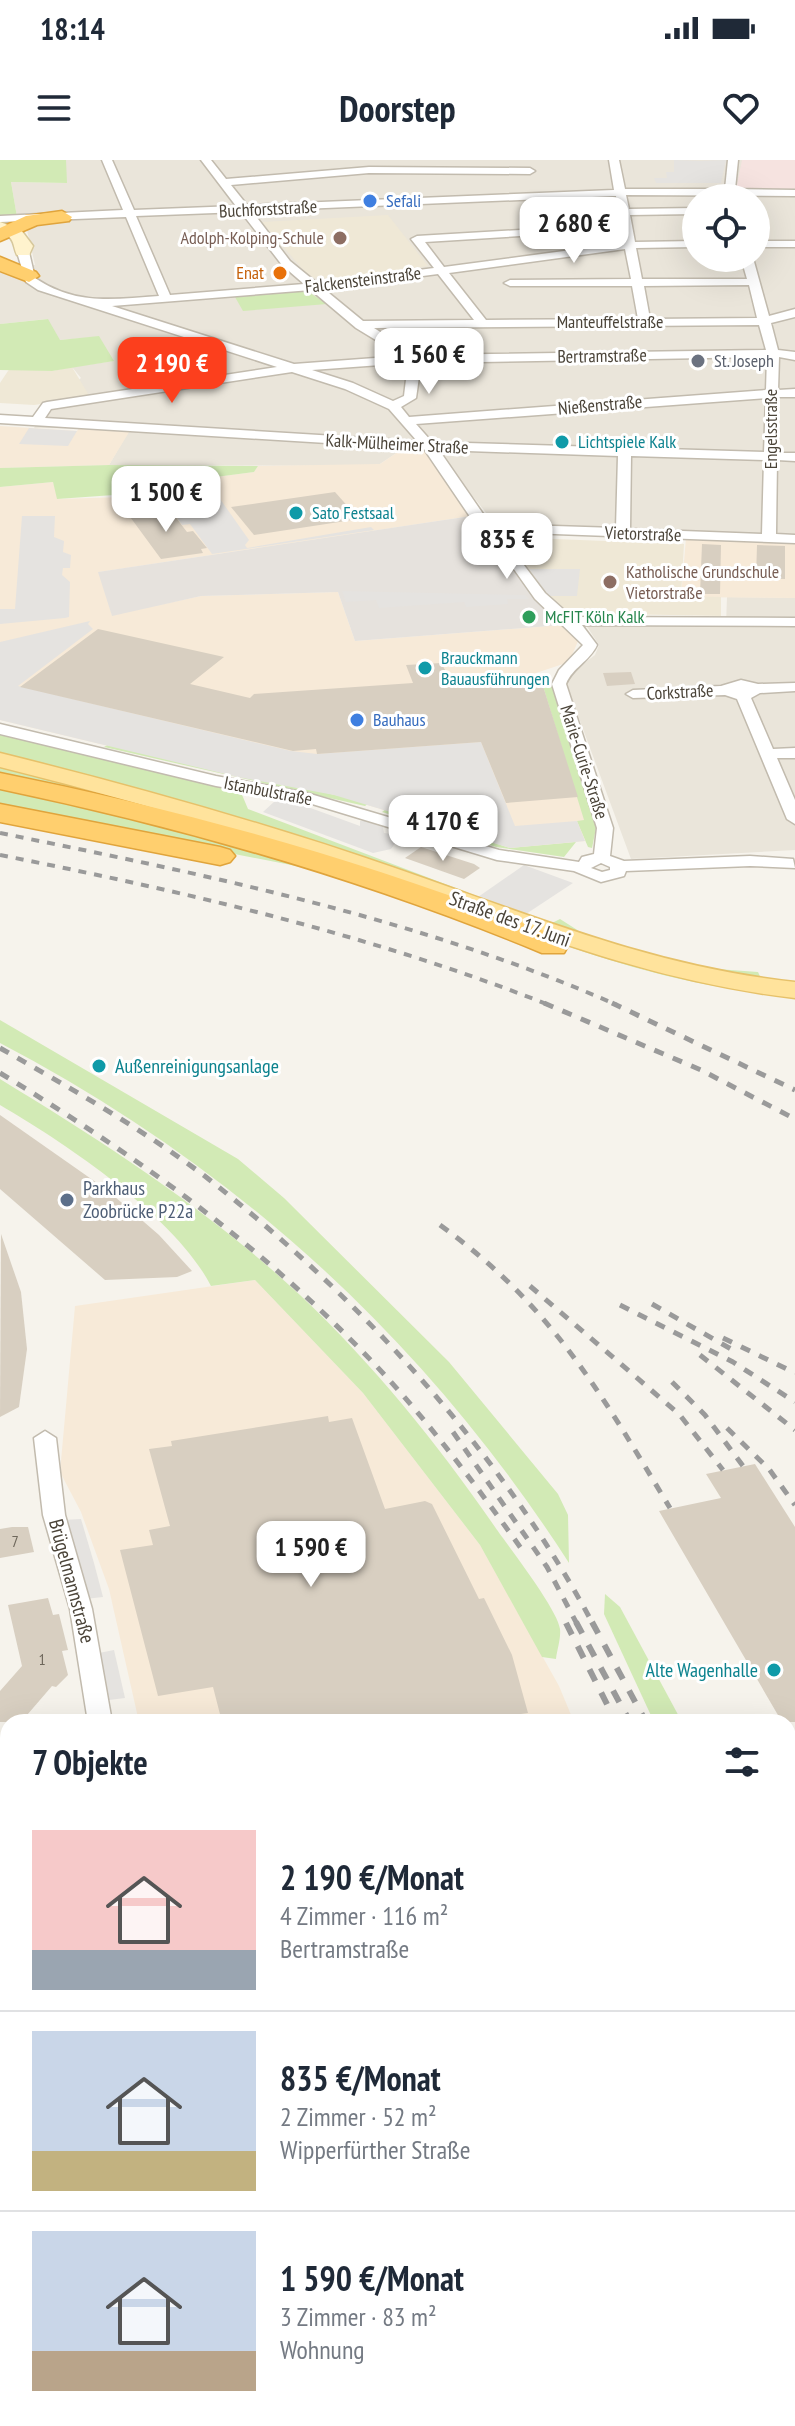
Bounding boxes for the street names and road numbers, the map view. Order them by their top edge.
street label: Buchforststraße [218,194,318,223]
street label: Falckensteinstraße [304,261,422,298]
street label: Manteuffelstraße [557,310,663,333]
street label: Bertramstraße [557,343,647,368]
street label: Nießenstraße [557,389,643,420]
street label: Engelsstraße [759,389,782,469]
street label: Kalk-Mülheimer Straße [325,428,469,459]
street label: Vietorstraße [603,521,682,546]
street label: Corkstraße [646,678,714,705]
street label: Marie-Curie-Straße [555,702,614,822]
street label: Istanbulstraße [222,771,314,810]
street label: Straße des 17. Juni [446,885,574,953]
street label: Brügelmannstraße [43,1516,101,1646]

